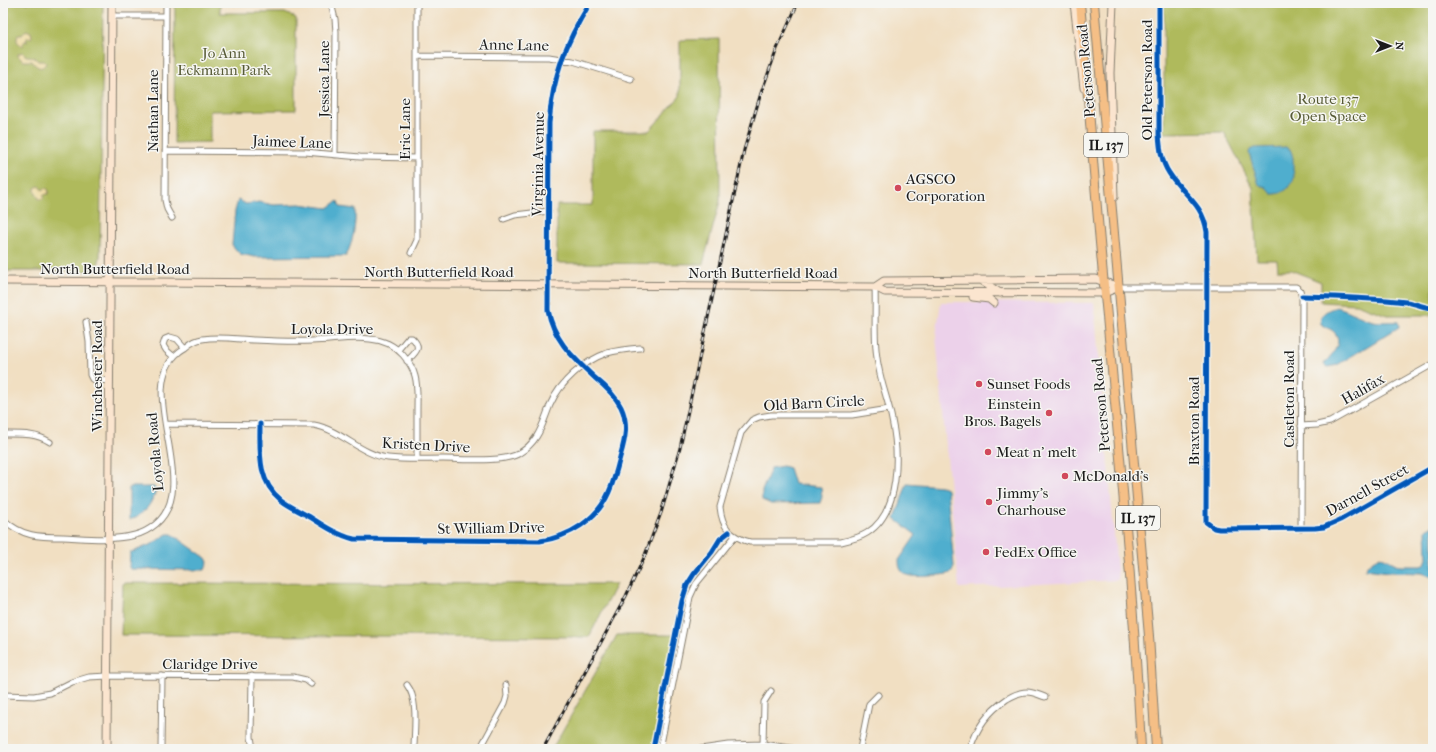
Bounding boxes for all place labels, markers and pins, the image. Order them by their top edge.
place label: AGSCO Corporation [905,170,986,205]
marker: AGSCO Corporation [893,183,903,193]
place label: Sunset Foods [987,375,1071,393]
marker: Sunset Foods [974,379,984,389]
place label: Einstein Bros. Bagels [964,395,1041,430]
marker: Einstein Bros. Bagels [1044,408,1054,418]
place label: Meat n' melt [996,443,1077,461]
marker: Meat n' melt [983,447,993,457]
place label: McDonald's [1073,467,1149,485]
marker: McDonald's [1060,471,1070,481]
place label: Jimmy's Charhouse [996,484,1067,519]
marker: Jimmy's Charhouse [984,497,994,507]
place label: FedEx Office [994,543,1077,561]
marker: FedEx Office [981,547,991,557]

